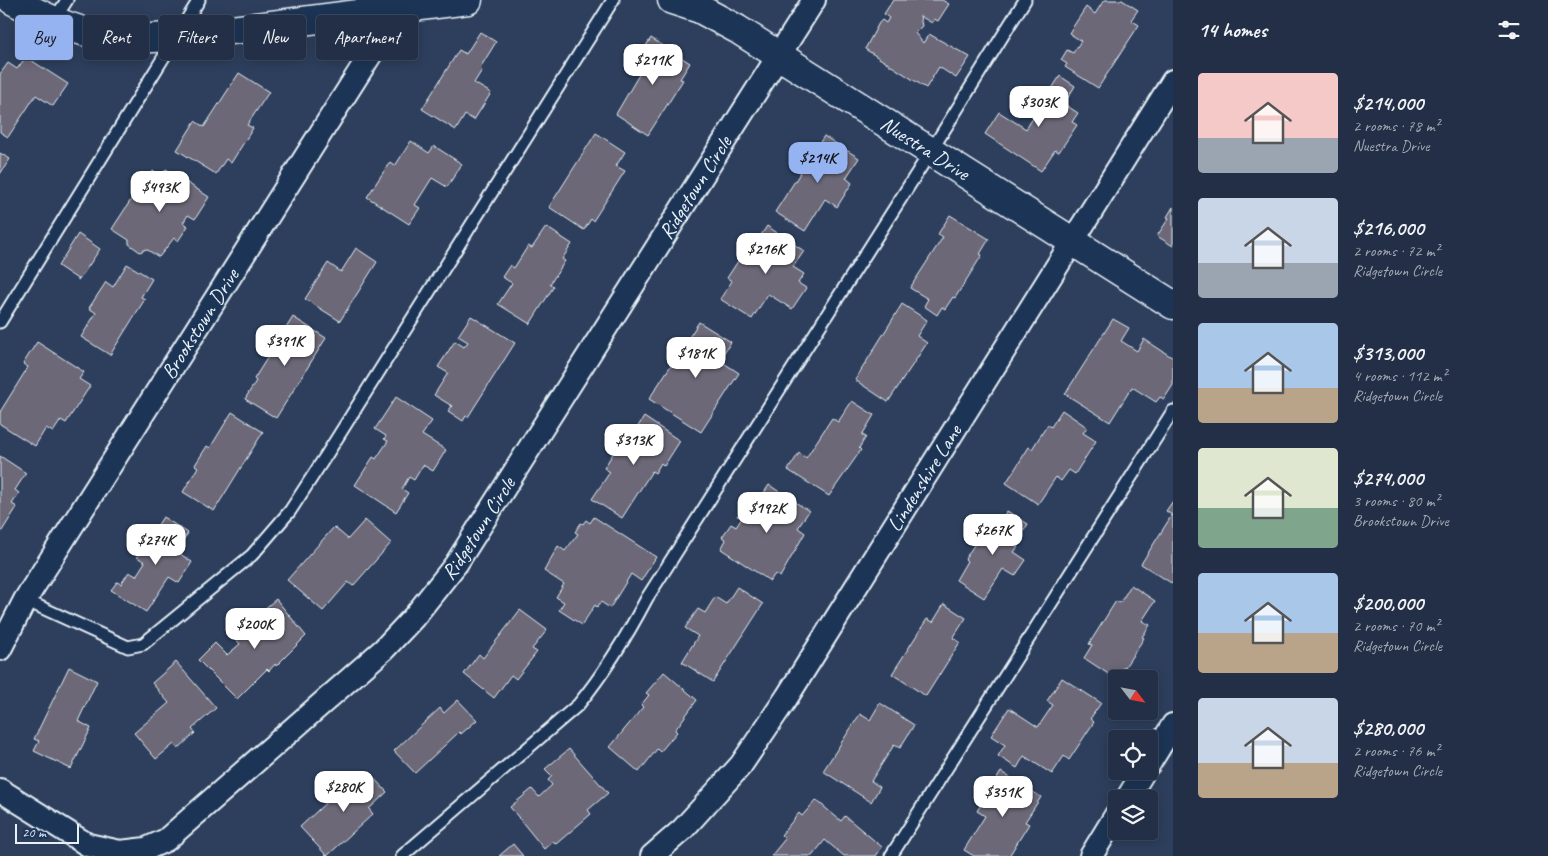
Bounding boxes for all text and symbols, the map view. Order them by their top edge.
chip: Buy [15,15,73,60]
chip: Rent [83,15,149,60]
chip: Filters [159,15,234,60]
chip: New [244,15,306,60]
chip: Apartment [316,15,418,60]
icon: filters [1495,16,1523,44]
text: 14 homes [1198,17,1267,43]
pin: $211K [618,44,688,86]
text: $211K [635,50,671,70]
pin: $303K [1004,86,1074,128]
text: $214,000 [1353,90,1423,116]
text: $303K [1021,92,1057,112]
icon: home [1238,93,1298,153]
street label: Nuestra Drive [876,110,975,186]
text: 2 rooms · 78 m² [1353,116,1439,136]
street label: Ridgetown Circle [653,130,738,244]
text: Nuestra Drive [1353,136,1429,156]
pin: $214K [783,142,853,184]
text: $214K [800,148,836,168]
pin: $493K [125,170,195,213]
text: $493K [142,177,178,197]
text: $216,000 [1353,215,1424,241]
icon: home [1238,218,1298,278]
pin: $216K [731,232,801,275]
text: $216K [747,239,785,259]
text: 2 rooms · 72 m² [1353,241,1439,261]
text: Ridgetown Circle [1353,261,1442,281]
street label: Brookstown Drive [155,263,245,384]
pin: $391K [250,324,320,367]
text: $391K [267,331,303,351]
pin: $181K [661,336,731,379]
text: $313,000 [1353,340,1423,366]
text: $181K [678,343,714,363]
icon: home [1238,343,1298,403]
text: 4 rooms · 112 m² [1353,366,1447,386]
text: Ridgetown Circle [1353,386,1442,406]
street label: Lindenshire Lane [881,419,968,536]
pin: $313K [599,424,669,466]
text: $313K [616,430,652,450]
text: $274,000 [1353,465,1423,491]
icon: home [1238,468,1298,528]
street label: Ridgetown Circle [436,471,521,585]
text: 3 rooms · 80 m² [1353,491,1439,511]
pin: $192K [732,492,802,534]
text: $192K [749,498,785,518]
text: Brookstown Drive [1353,511,1449,531]
pin: $267K [958,514,1028,556]
text: $267K [974,520,1012,540]
pin: $274K [121,524,191,566]
text: $274K [138,530,174,550]
text: $200,000 [1353,590,1423,616]
icon: home [1238,593,1298,653]
pin: $200K [220,608,290,650]
text: $200K [237,614,273,634]
text: 2 rooms · 70 m² [1353,616,1439,636]
text: Ridgetown Circle [1353,636,1442,656]
north arrow [1108,670,1158,720]
map controls [1108,670,1158,840]
text: $280,000 [1353,715,1423,741]
icon: home [1238,718,1298,778]
button: locate [1108,730,1158,780]
text: 2 rooms · 76 m² [1353,741,1439,761]
text: Ridgetown Circle [1353,761,1442,781]
pin: $280K [309,770,379,813]
pin: $351K [968,776,1038,818]
text: $280K [326,777,362,797]
text: $351K [985,782,1021,802]
button: layers [1108,790,1158,840]
scale bar [15,821,79,844]
text: 20 m [22,824,46,841]

